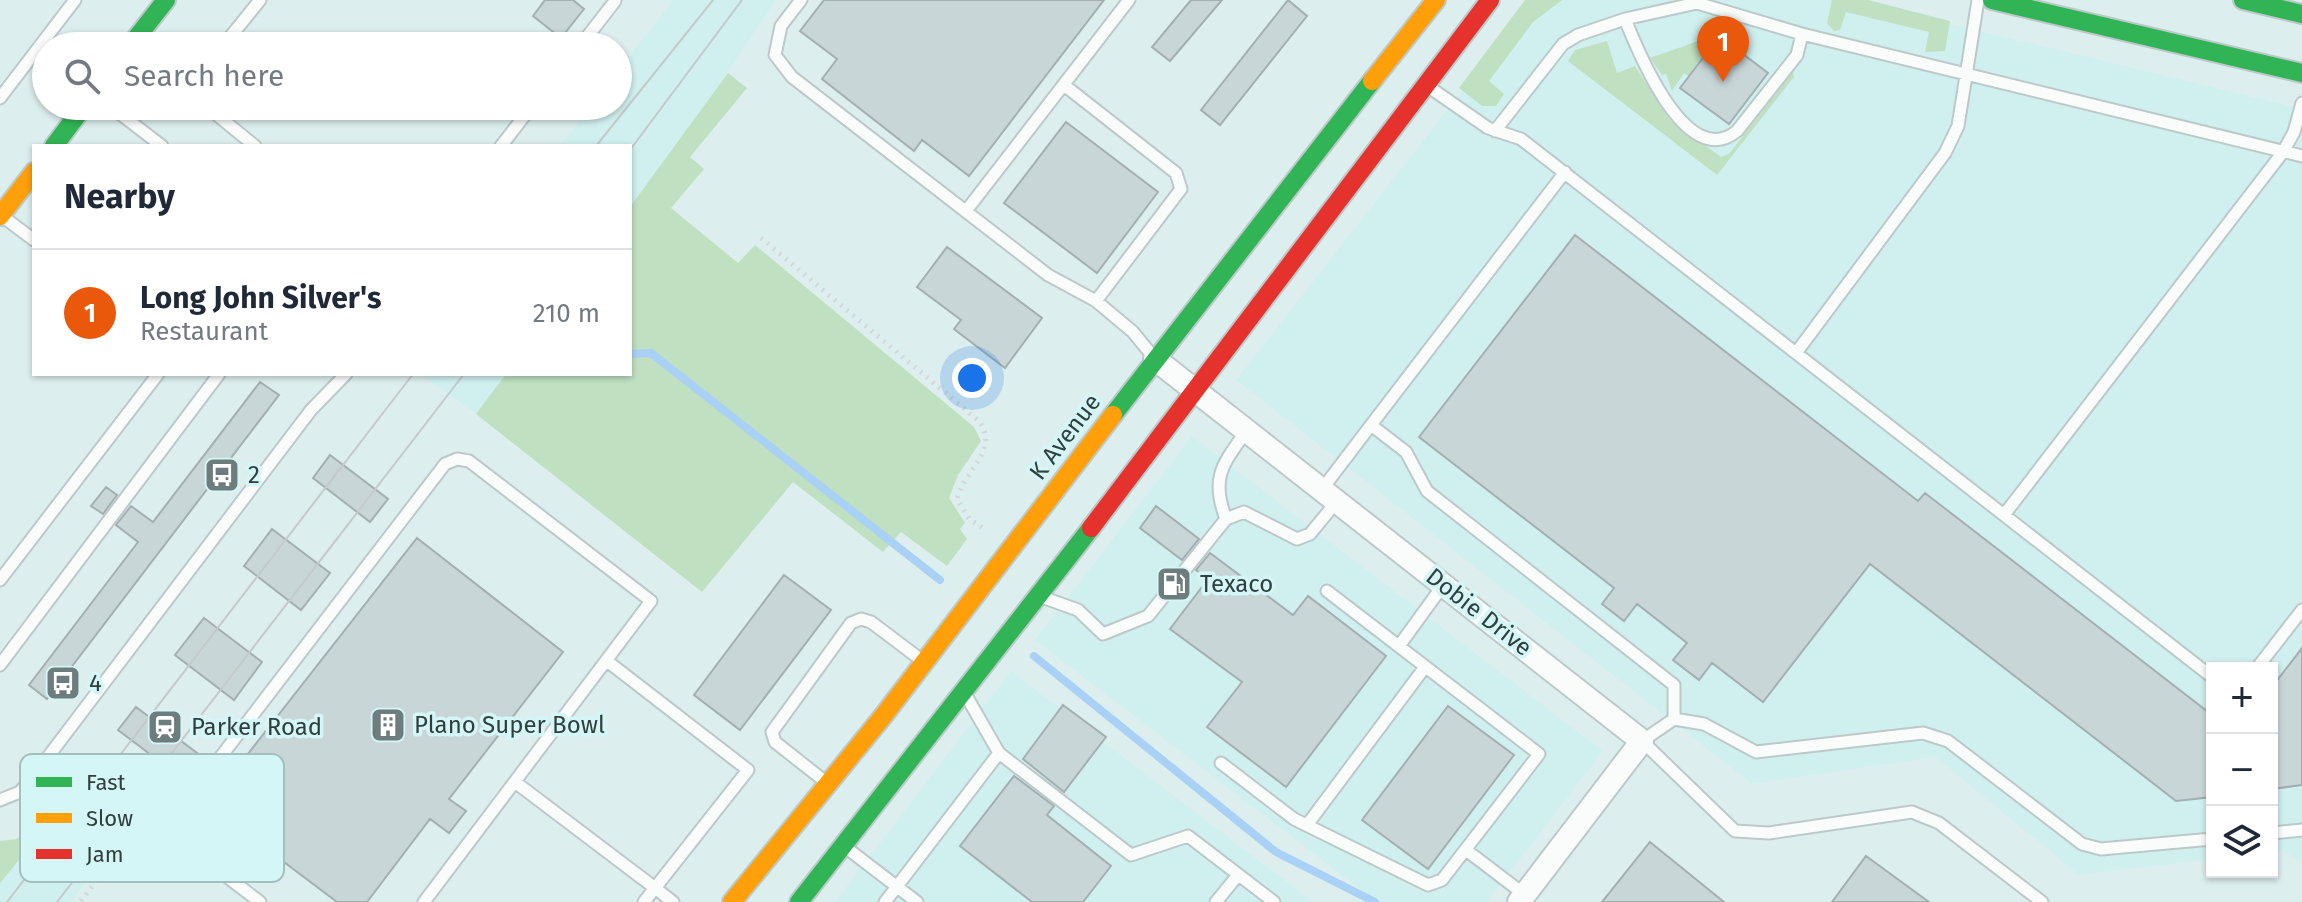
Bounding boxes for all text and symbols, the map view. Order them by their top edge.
pin: 1 [1697,16,1749,82]
search box [32,32,632,120]
icon: search [60,54,104,98]
text: Search here [124,58,284,94]
text: Nearby [64,176,175,217]
text: Long John Silver's [140,280,381,316]
text: 1 [84,298,96,329]
text: 210 m [533,298,600,329]
text: Restaurant [140,316,268,347]
your location [952,358,992,398]
street label: K Avenue [1024,389,1106,485]
bus stop icon: 2 [203,456,241,494]
place label: 2 [248,461,260,489]
street label: Dobie Drive [1421,562,1537,662]
fuel station icon: Texaco [1155,565,1193,603]
place label: Texaco [1200,570,1273,598]
map controls [2206,662,2278,878]
button: + [2206,662,2278,734]
bus stop icon: 4 [44,664,82,702]
place label: 4 [89,669,102,697]
building icon: Plano Super Bowl [369,706,407,744]
station icon: Parker Road [146,708,184,746]
place label: Plano Super Bowl [414,711,605,739]
place label: Parker Road [191,713,322,741]
button: − [2206,734,2278,806]
legend [20,754,284,882]
text: Fast [86,769,126,796]
text: Slow [86,805,133,832]
button: layers [2206,806,2278,878]
text: Jam [86,841,124,868]

